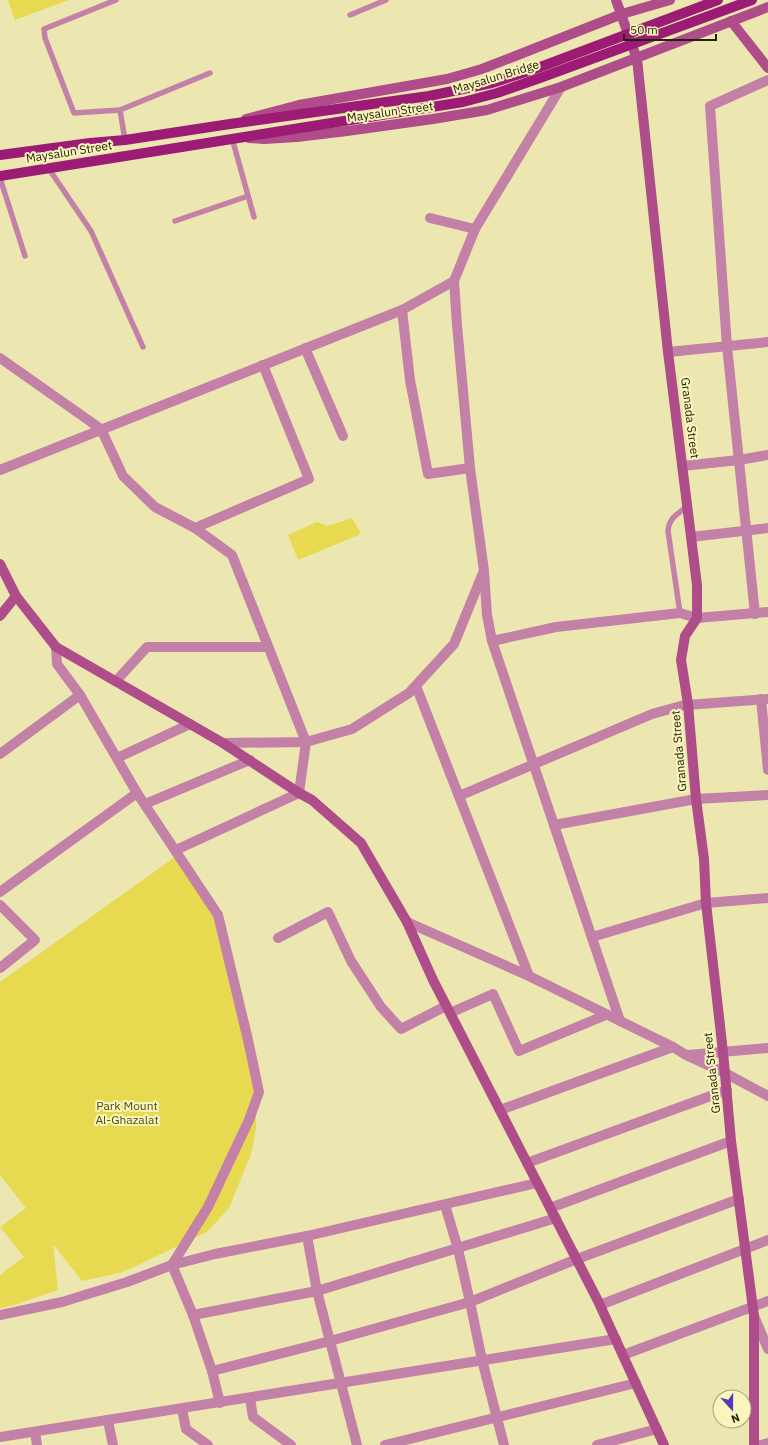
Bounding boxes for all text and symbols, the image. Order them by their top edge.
scale bar [624,16,716,42]
text: 50 m [630,22,658,37]
street label: Maysalun Bridge [451,56,541,97]
street label: Maysalun Street [346,98,434,125]
street label: Maysalun Street [25,137,113,166]
street label: Granada Street [678,377,703,459]
street label: Granada Street [667,710,690,792]
street label: Granada Street [700,1032,723,1114]
park label: Park Mount Al-Ghazalat [95,1098,159,1127]
north arrow [712,1389,752,1429]
text: N [729,1410,742,1426]

